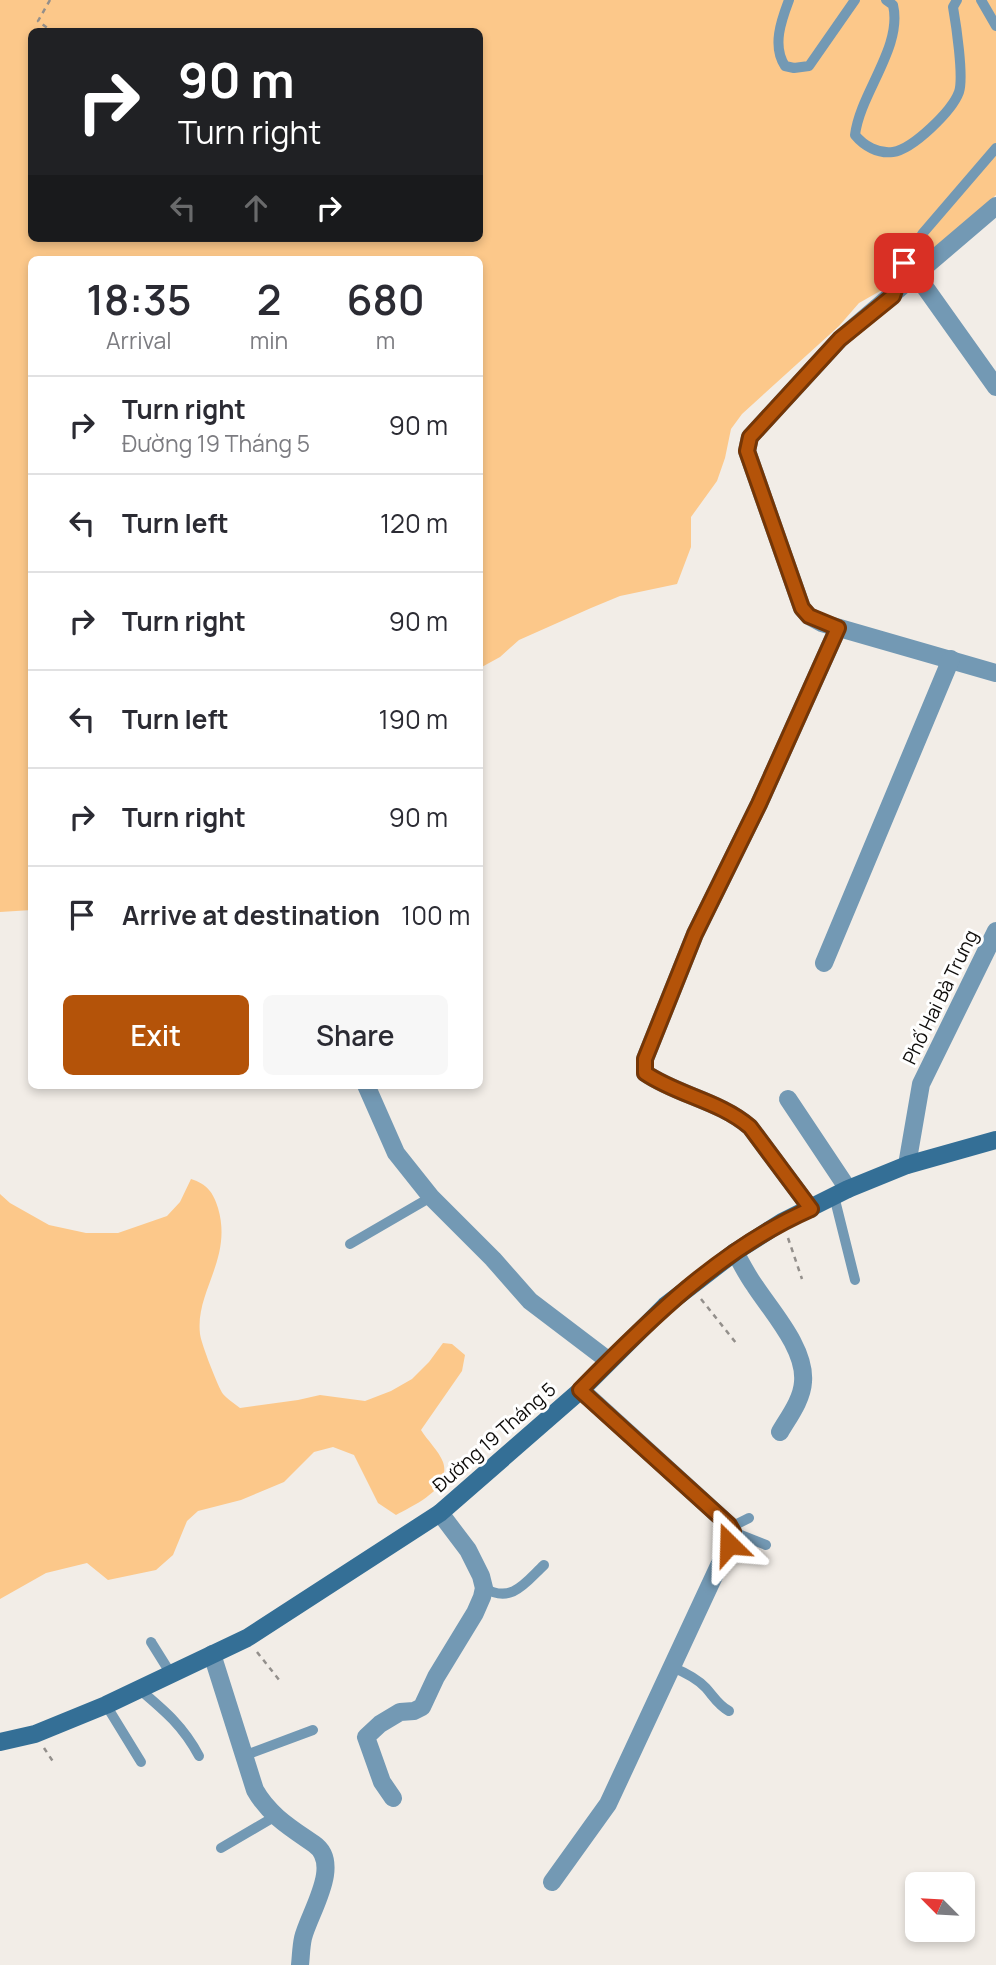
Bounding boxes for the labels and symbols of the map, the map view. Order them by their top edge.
pin [874,233,934,293]
street label: Phố Hai Bà Trưng [896,925,984,1069]
street label: Đường 19 Tháng 5 [427,1376,561,1498]
position arrow [692,1507,766,1581]
north arrow [905,1872,975,1942]

